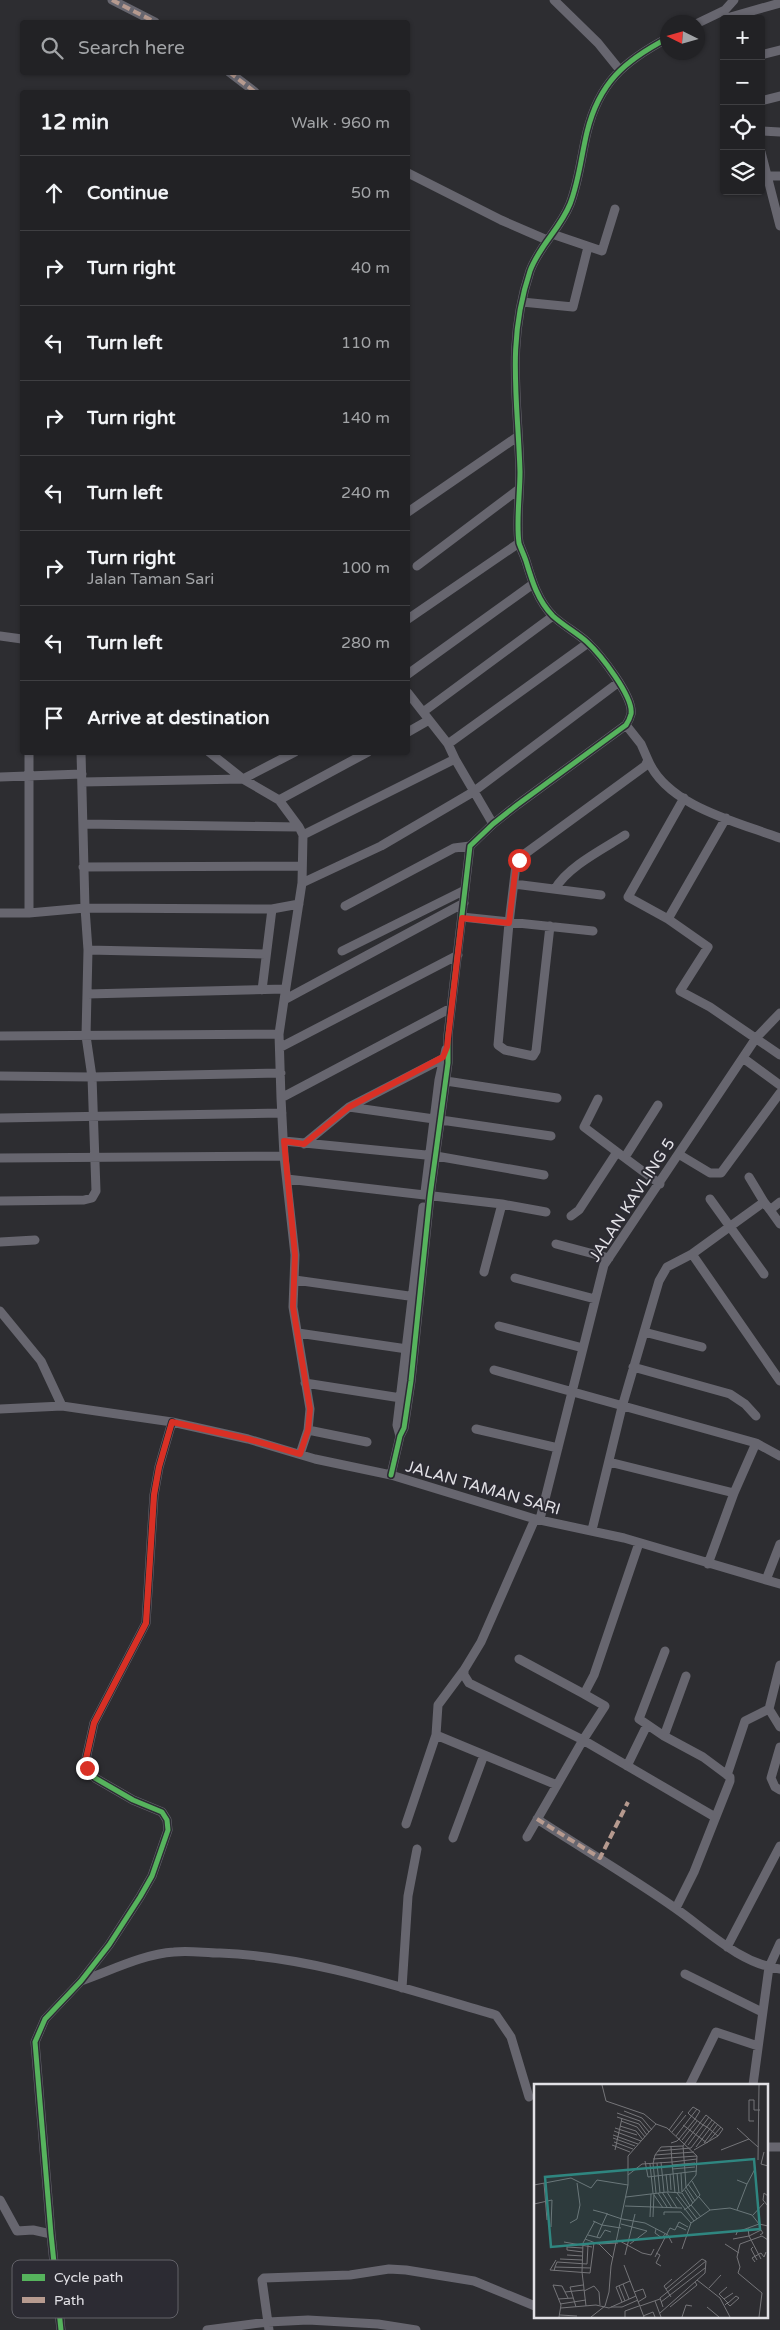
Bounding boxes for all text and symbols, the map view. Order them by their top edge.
north arrow [660,15,705,60]
map controls [720,15,765,195]
button: + [720,15,765,60]
search box [20,20,410,75]
icon: search [38,34,66,62]
text: Search here [78,37,185,59]
button: − [720,60,765,105]
button: locate [720,105,765,150]
text: 12 min [40,110,109,135]
text: Walk · 960 m [291,113,390,133]
button: layers [720,150,765,195]
icon: ahead [40,179,68,207]
text: Continue [87,182,169,204]
text: 50 m [351,183,390,203]
icon: right [40,254,68,282]
text: Turn right [87,257,175,279]
text: 40 m [351,258,390,278]
icon: left [40,329,68,357]
text: Turn left [87,332,163,354]
text: 110 m [341,333,390,353]
icon: right [40,404,68,432]
text: Turn right [87,407,175,429]
text: 140 m [341,408,390,428]
icon: left [40,479,68,507]
text: Turn left [87,482,163,504]
text: 240 m [341,483,390,503]
text: Turn right [87,547,175,569]
icon: right [40,554,68,582]
text: 100 m [341,558,390,578]
text: Jalan Taman Sari [87,569,214,589]
icon: left [40,629,68,657]
text: Turn left [87,632,163,654]
text: 280 m [341,633,390,653]
icon: arrive [40,704,68,732]
text: Arrive at destination [87,707,270,729]
route start [508,849,531,872]
street label: JALAN KAVLING 5 [585,1135,679,1265]
street label: JALAN TAMAN SARI [403,1456,563,1520]
route end [76,1757,99,1780]
inset map [534,2084,768,2318]
legend [12,2260,178,2318]
text: Cycle path [54,2269,123,2286]
text: Path [54,2292,85,2309]

